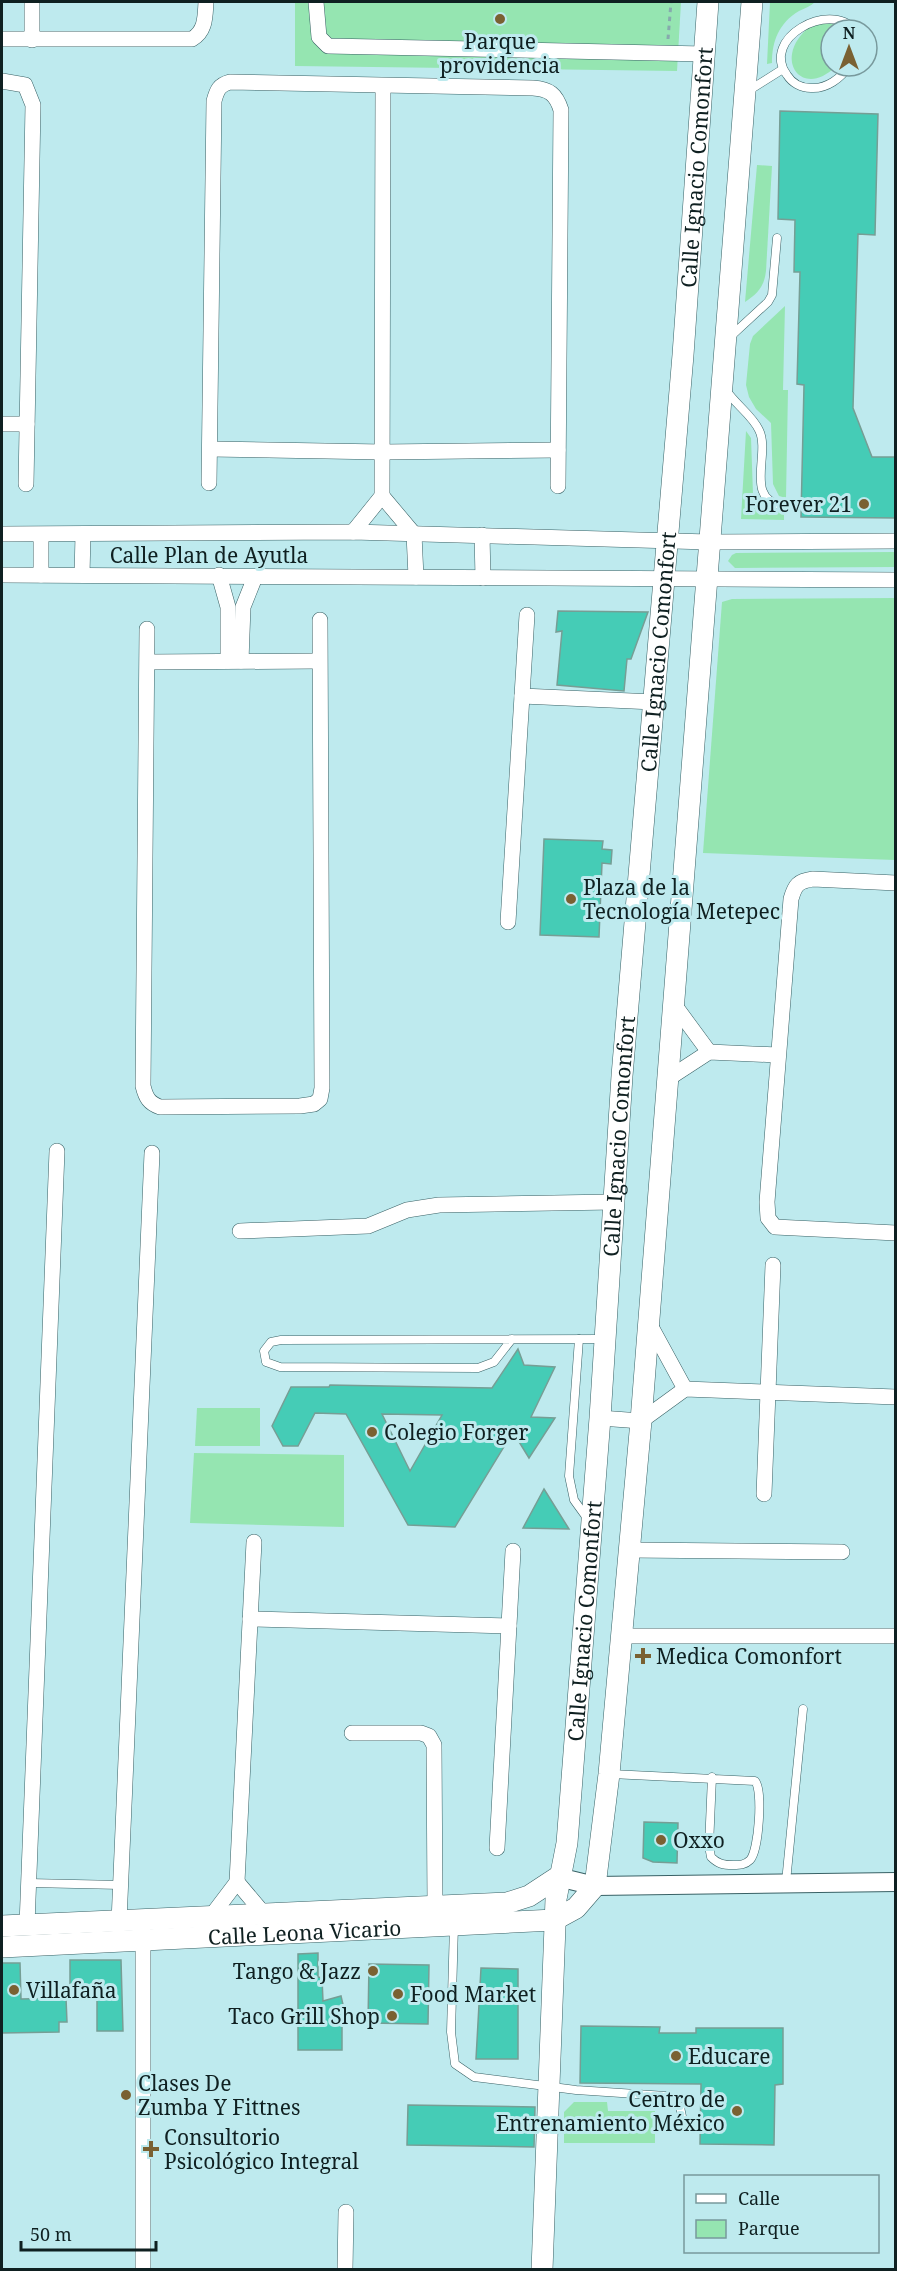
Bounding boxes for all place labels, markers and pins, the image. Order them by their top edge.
marker: Parque providencia [493,12,507,26]
place label: Parque providencia [440,27,560,79]
place label: Forever 21 [745,490,852,518]
marker: Forever 21 [857,497,871,511]
place label: Plaza de la Tecnología Metepec [583,873,780,925]
marker: Plaza de la Tecnología Metepec [564,892,578,906]
place label: Colegio Forger [384,1418,528,1446]
marker: Colegio Forger [365,1425,379,1439]
place label: Medica Comonfort [656,1642,842,1670]
marker: Medica Comonfort [634,1647,652,1665]
place label: Oxxo [673,1826,725,1854]
marker: Oxxo [654,1833,668,1847]
place label: Tango & Jazz [233,1957,361,1985]
marker: Tango & Jazz [366,1964,380,1978]
place label: Villafaña [26,1976,117,2004]
place label: Food Market [410,1980,536,2008]
marker: Villafaña [7,1983,21,1997]
marker: Food Market [391,1987,405,2001]
place label: Taco Grill Shop [228,2002,380,2030]
marker: Taco Grill Shop [385,2009,399,2023]
place label: Educare [688,2042,771,2070]
marker: Educare [669,2049,683,2063]
place label: Clases De Zumba Y Fittnes [138,2069,301,2121]
place label: Centro de Entrenamiento México [496,2085,725,2137]
marker: Clases De Zumba Y Fittnes [119,2088,133,2102]
marker: Centro de Entrenamiento México [730,2104,744,2118]
place label: Consultorio Psicológico Integral [164,2123,359,2175]
marker: Consultorio Psicológico Integral [142,2140,160,2158]

